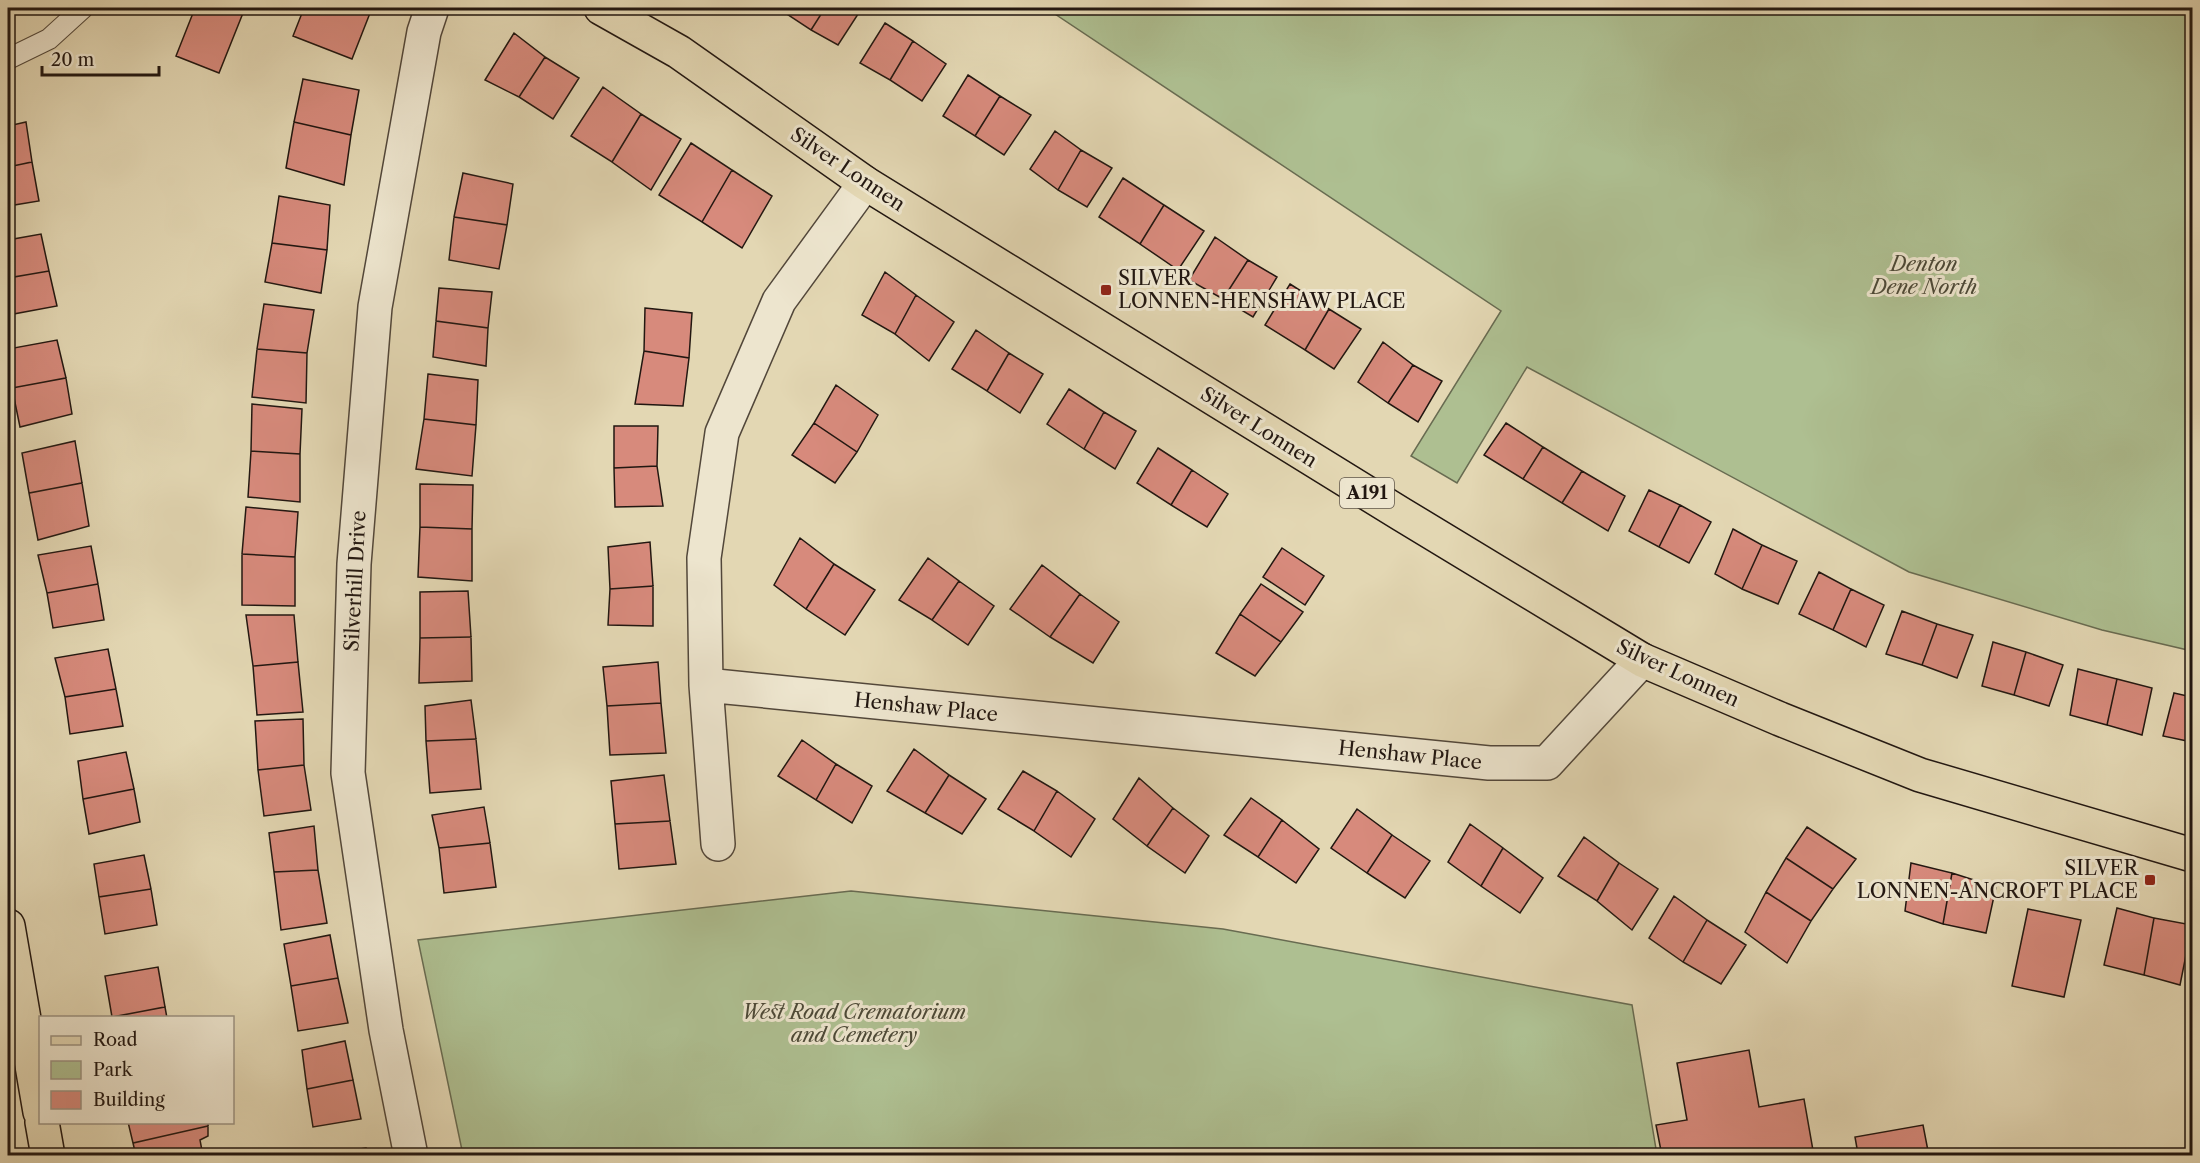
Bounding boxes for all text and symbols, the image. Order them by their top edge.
scale bar [42,39,159,77]
text: 20 m [51,49,95,71]
street label: Silver Lonnen [786,122,910,216]
park label: Denton Dene North [1869,252,1977,299]
place label: SILVER LONNEN-HENSHAW PLACE [1118,266,1406,313]
marker: SILVER LONNEN-HENSHAW PLACE [1099,283,1113,297]
street label: Silver Lonnen [1196,382,1322,473]
road number: A191 [1340,478,1394,508]
street label: Silverhill Drive [339,510,371,652]
street label: Silver Lonnen [1613,634,1744,712]
street label: Henshaw Place [853,688,999,726]
street label: Henshaw Place [1337,736,1483,774]
place label: SILVER LONNEN-ANCROFT PLACE [1857,856,2139,903]
marker: SILVER LONNEN-ANCROFT PLACE [2143,873,2157,887]
park label: West Road Crematorium and Cemetery [742,1000,966,1047]
legend [39,1016,234,1124]
text: Road [93,1029,138,1051]
text: Park [93,1059,134,1081]
text: Building [93,1089,165,1111]

